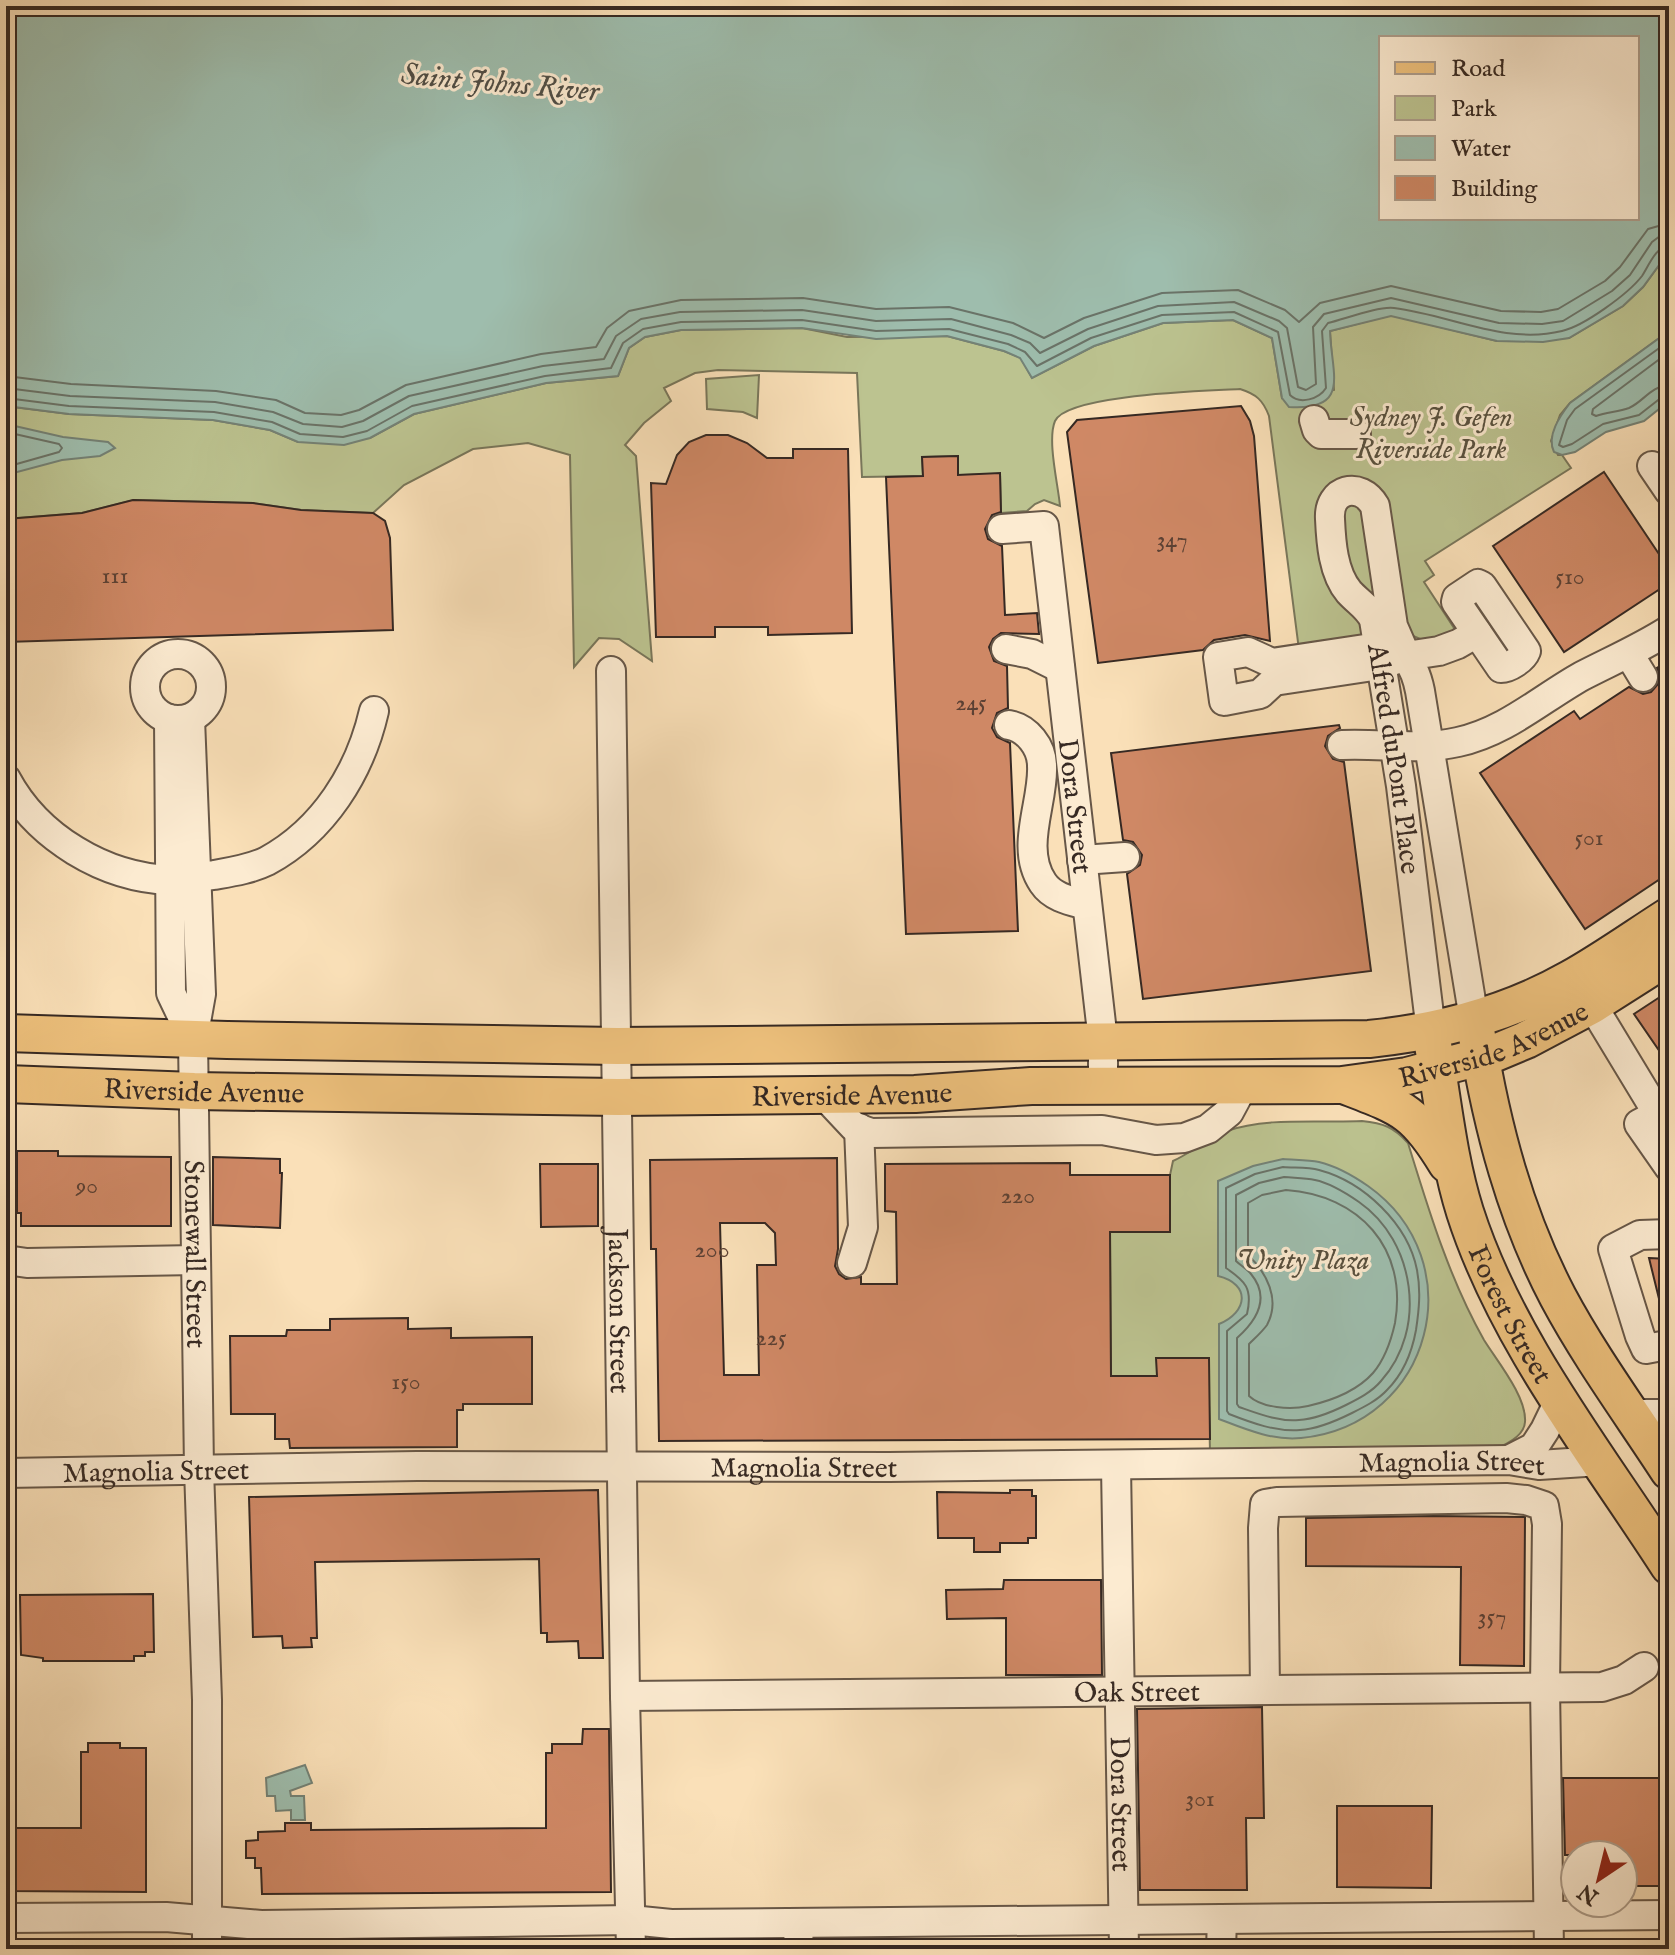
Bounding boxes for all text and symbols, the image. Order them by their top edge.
legend [1379,36,1639,220]
text: Road [1451,54,1505,85]
water label: Saint Johns River [399,56,602,112]
text: Park [1451,94,1497,125]
text: Water [1451,134,1511,165]
text: Building [1451,174,1538,205]
park label: Sydney J. Gefen Riverside Park [1349,401,1513,468]
house number: 347 [1156,525,1188,556]
house number: 111 [102,561,128,592]
house number: 510 [1555,562,1585,593]
street label: Alfred duPont Place [1358,640,1427,876]
house number: 245 [955,688,987,719]
street label: Dora Street [1048,737,1099,876]
house number: 501 [1574,823,1604,854]
street label: Riverside Avenue [1395,995,1595,1097]
street label: Riverside Avenue [103,1073,305,1113]
street label: Riverside Avenue [751,1076,954,1116]
street label: Stonewall Street [175,1160,212,1349]
house number: 90 [75,1171,98,1202]
house number: 220 [1001,1181,1035,1212]
street label: Jackson Street [599,1225,636,1394]
house number: 200 [695,1235,729,1266]
street label: Forest Street [1459,1241,1559,1391]
park label: Unity Plaza [1236,1244,1370,1279]
house number: 225 [755,1323,787,1354]
house number: 150 [391,1367,421,1398]
street label: Magnolia Street [1358,1445,1546,1485]
street label: Magnolia Street [711,1452,898,1487]
street label: Magnolia Street [62,1454,250,1492]
house number: 357 [1478,1602,1506,1633]
street label: Oak Street [1074,1676,1201,1712]
street label: Dora Street [1100,1736,1138,1872]
house number: 301 [1185,1784,1215,1815]
north arrow [1559,1839,1639,1919]
text: N [1573,1877,1605,1911]

